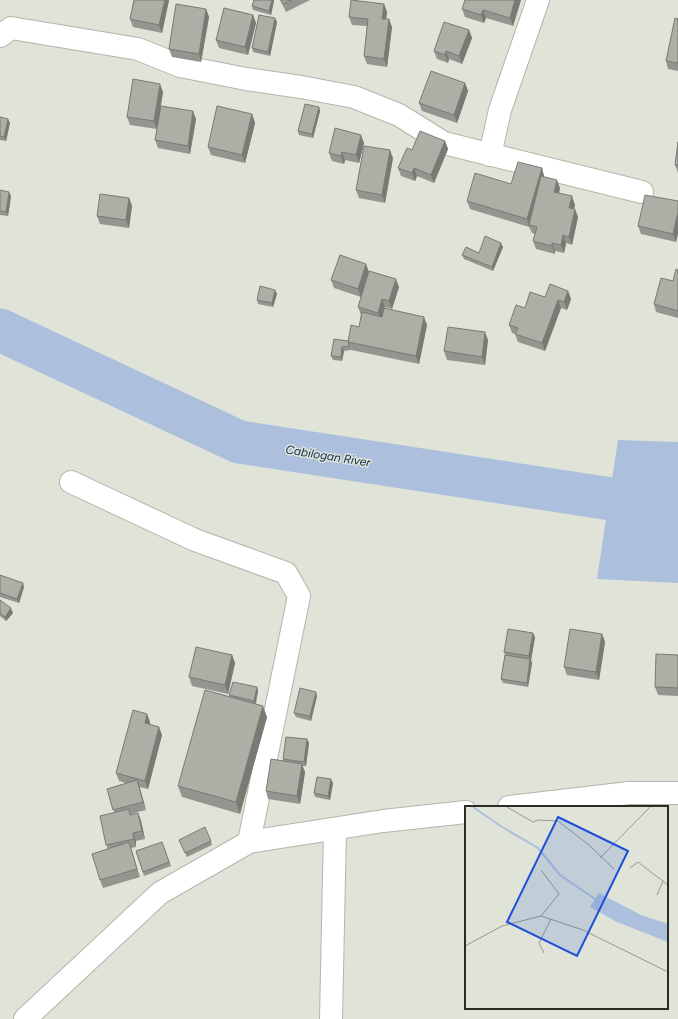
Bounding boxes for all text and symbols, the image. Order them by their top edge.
water label: Cabilogan River [284,442,372,470]
inset map [465,806,668,1009]

